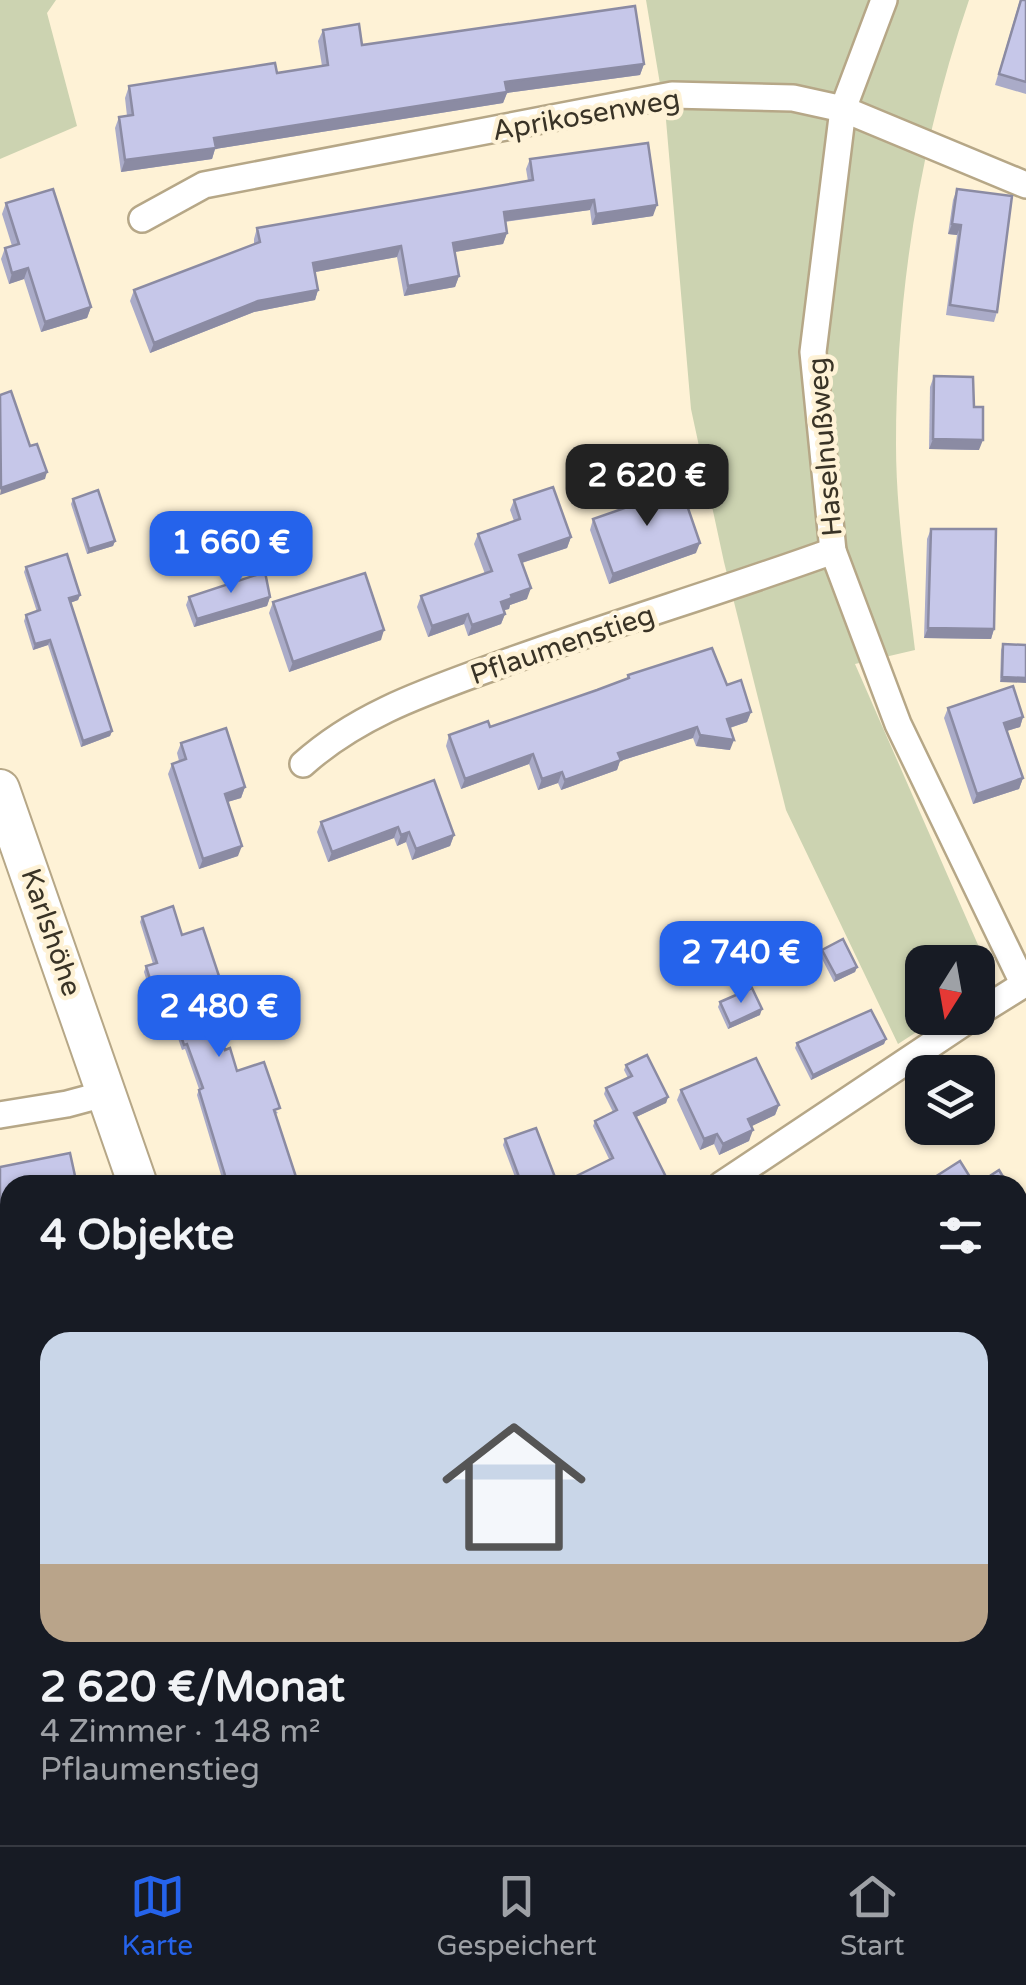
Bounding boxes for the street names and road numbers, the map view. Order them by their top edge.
street label: Aprikosenweg [490,82,683,148]
street label: Haselnußweg [800,356,850,538]
street label: Pflaumenstieg [466,598,659,692]
street label: Karlshöhe [13,864,89,1001]

